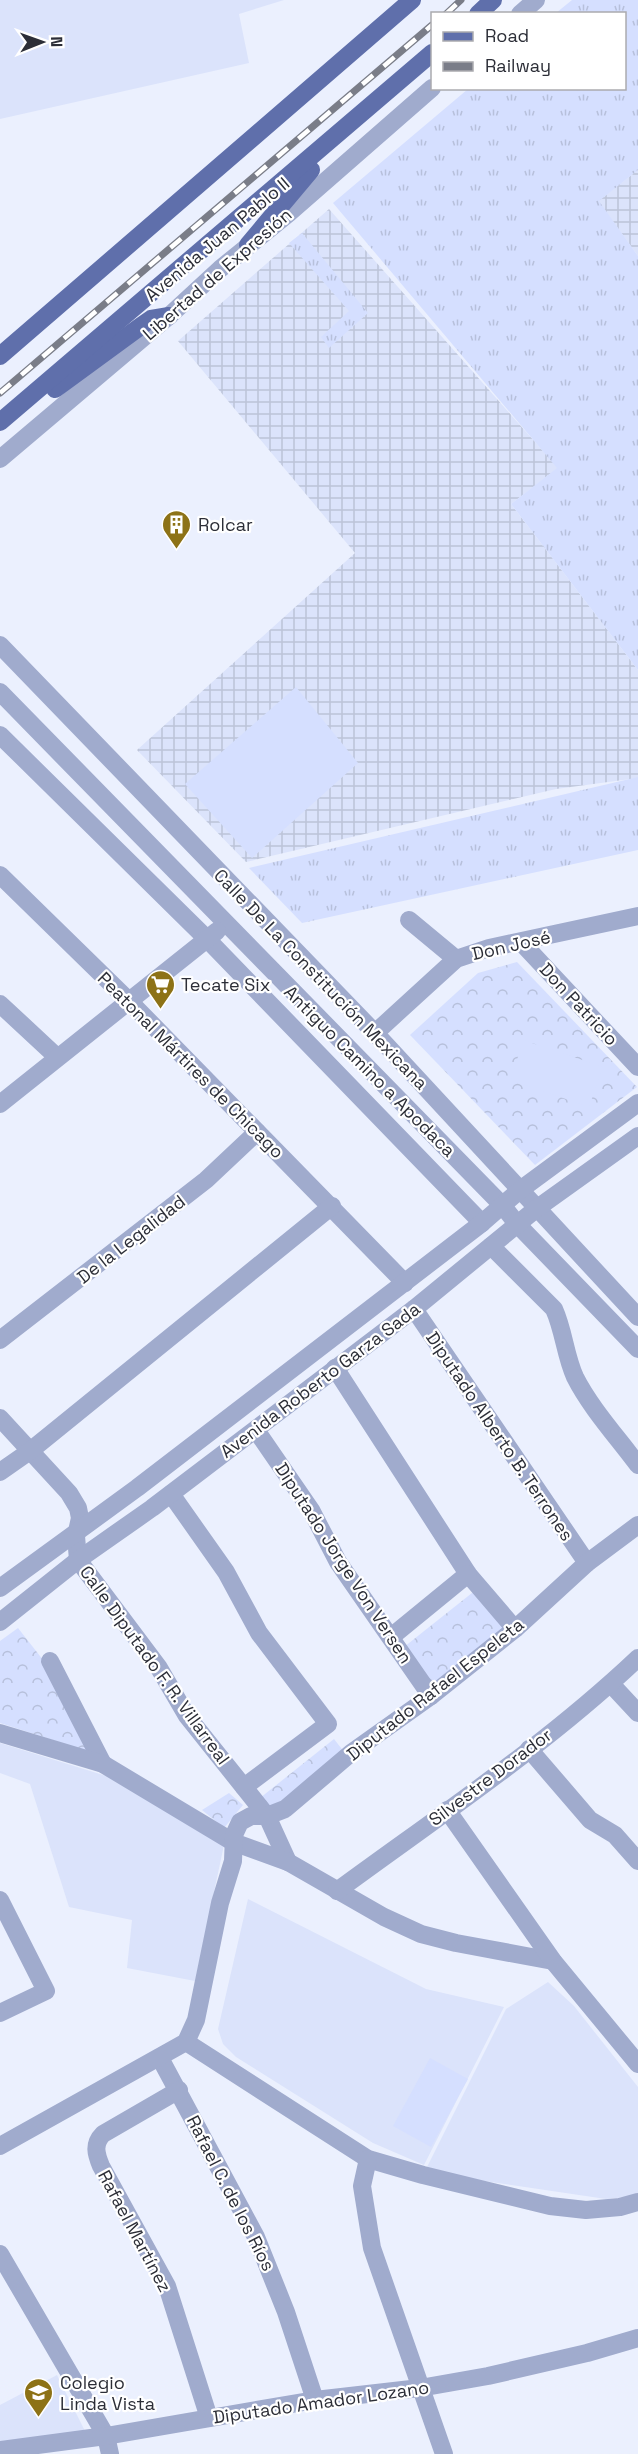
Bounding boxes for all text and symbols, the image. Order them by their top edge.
north arrow [12,12,72,72]
legend [431,12,626,90]
text: Road [485,24,529,47]
text: N [46,36,67,47]
text: Railway [485,54,551,77]
street label: Avenida Juan Pablo II [140,172,294,306]
street label: Libertad de Expresión [138,203,296,345]
building icon: Rolcar [161,508,193,550]
place label: Rolcar [198,513,253,536]
street label: Calle De La Constitución Mexicana [209,864,433,1094]
street label: Don José [469,925,553,965]
street label: Don Patricio [535,958,623,1050]
street label: Peatonal Mártires de Chicago [93,967,289,1163]
supermarket icon: Tecate Six [144,968,176,1010]
place label: Tecate Six [181,973,270,996]
street label: Antiguo Camino a Apodaca [279,980,461,1162]
street label: De la Legalidad [72,1190,190,1288]
street label: Avenida Roberto Garza Sada [215,1297,425,1463]
street label: Diputado Alberto B. Terrones [421,1327,579,1545]
street label: Diputado Jorge Von Versen [270,1458,418,1668]
street label: Calle Diputado F. R. Villarreal [75,1561,235,1769]
street label: Diputado Rafael Espeleta [342,1613,528,1765]
street label: Silvestre Dorador [424,1723,556,1831]
street label: Rafael C. de los Ríos [182,2111,280,2275]
street label: Rafael Martínez [93,2166,177,2296]
place label: Colegio Linda Vista [60,2371,155,2415]
street label: Diputado Amador Lozano [212,2375,430,2429]
school or university icon: Colegio Linda Vista [23,2376,55,2418]

